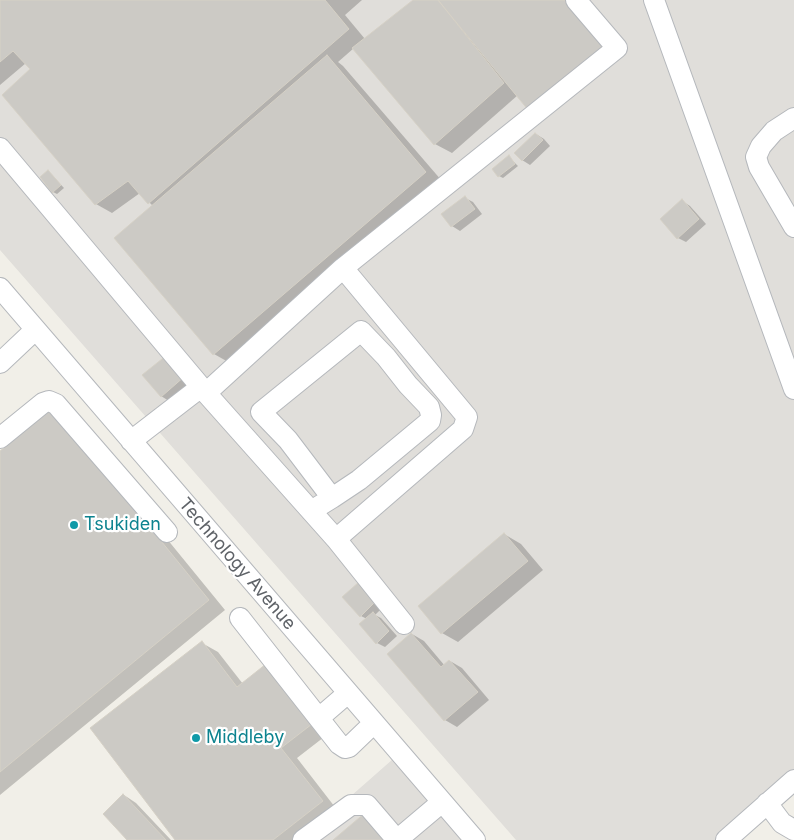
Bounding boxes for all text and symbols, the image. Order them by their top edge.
street label: Technology Avenue [174,494,300,634]
place label: Tsukiden [84,514,161,536]
marker: Tsukiden [68,519,80,531]
place label: Middleby [206,727,284,749]
marker: Middleby [190,732,202,744]

